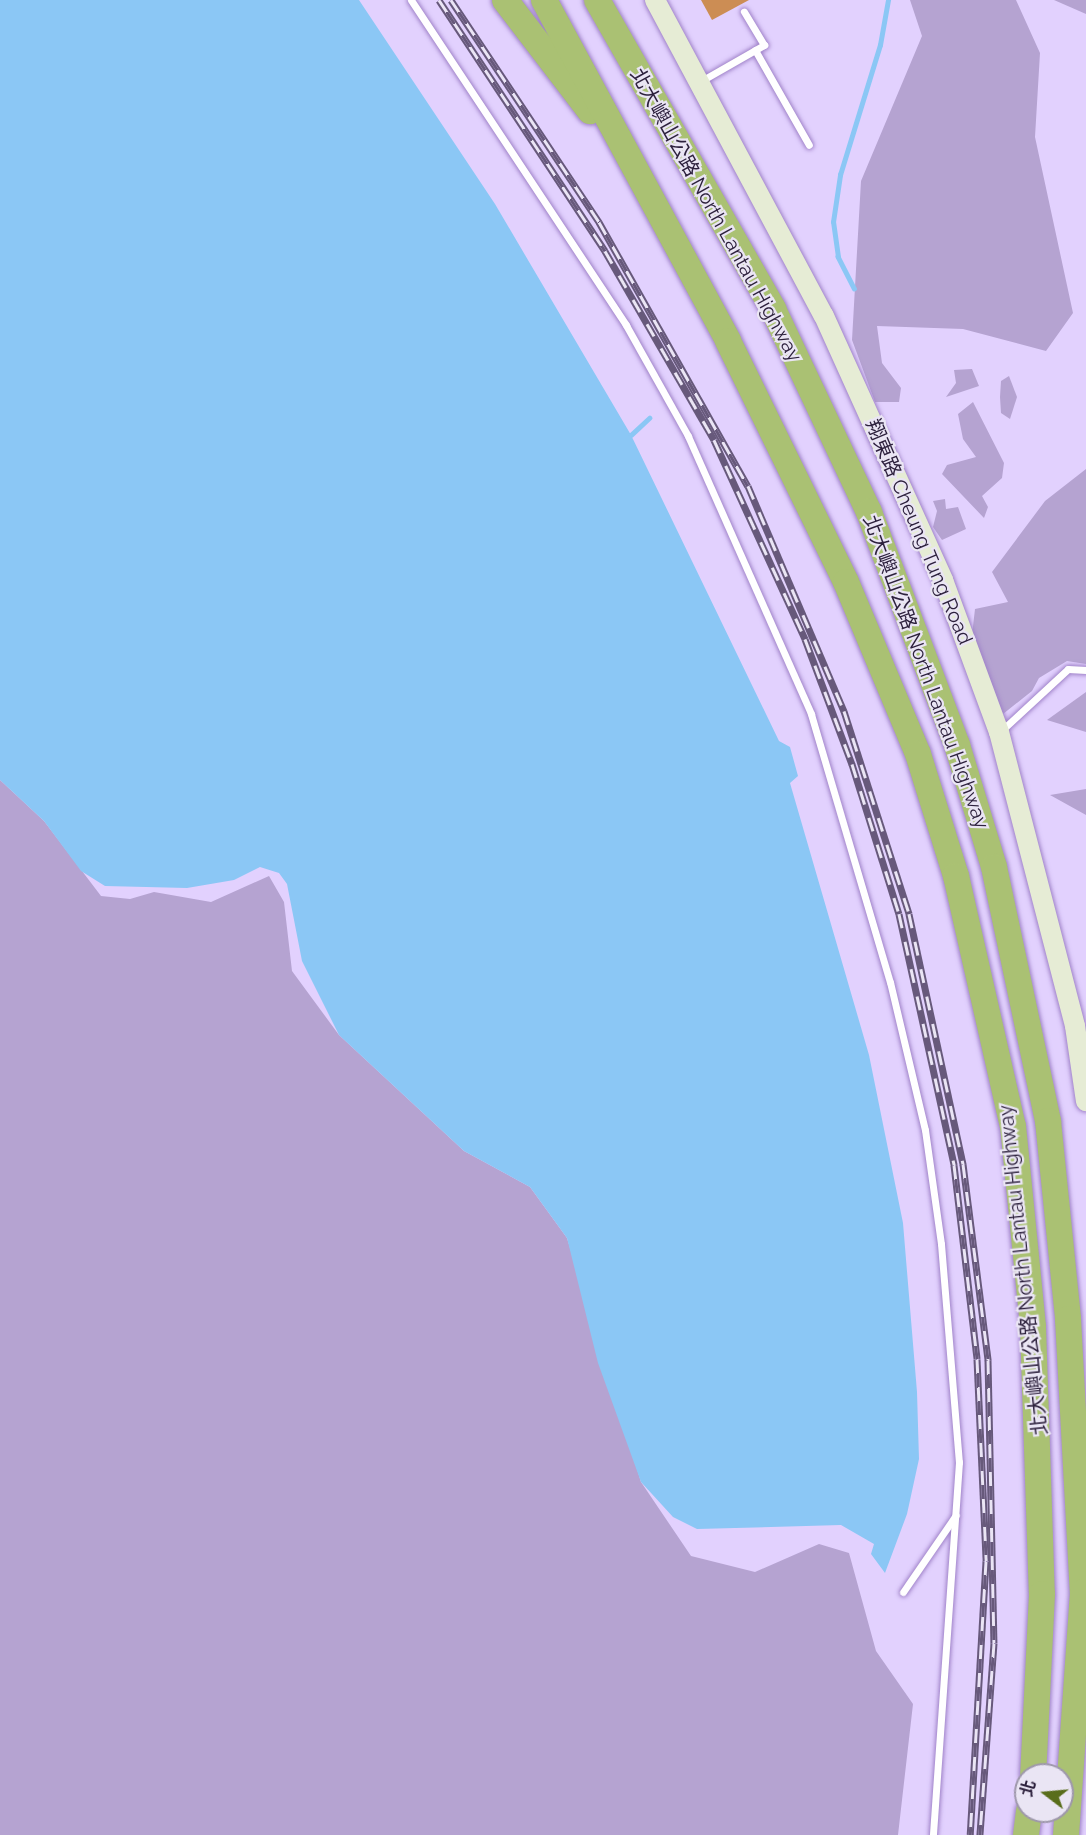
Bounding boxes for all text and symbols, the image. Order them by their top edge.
street label: 北大嶼山公路 North Lantau Highway [625,64,807,366]
street label: 翔東路 Cheung Tung Road [861,416,977,648]
street label: 北大嶼山公路 North Lantau Highway [858,512,994,832]
street label: 北大嶼山公路 North Lantau Highway [994,1104,1052,1436]
north arrow [1014,1763,1074,1823]
text: 北 [1017,1778,1039,1799]

